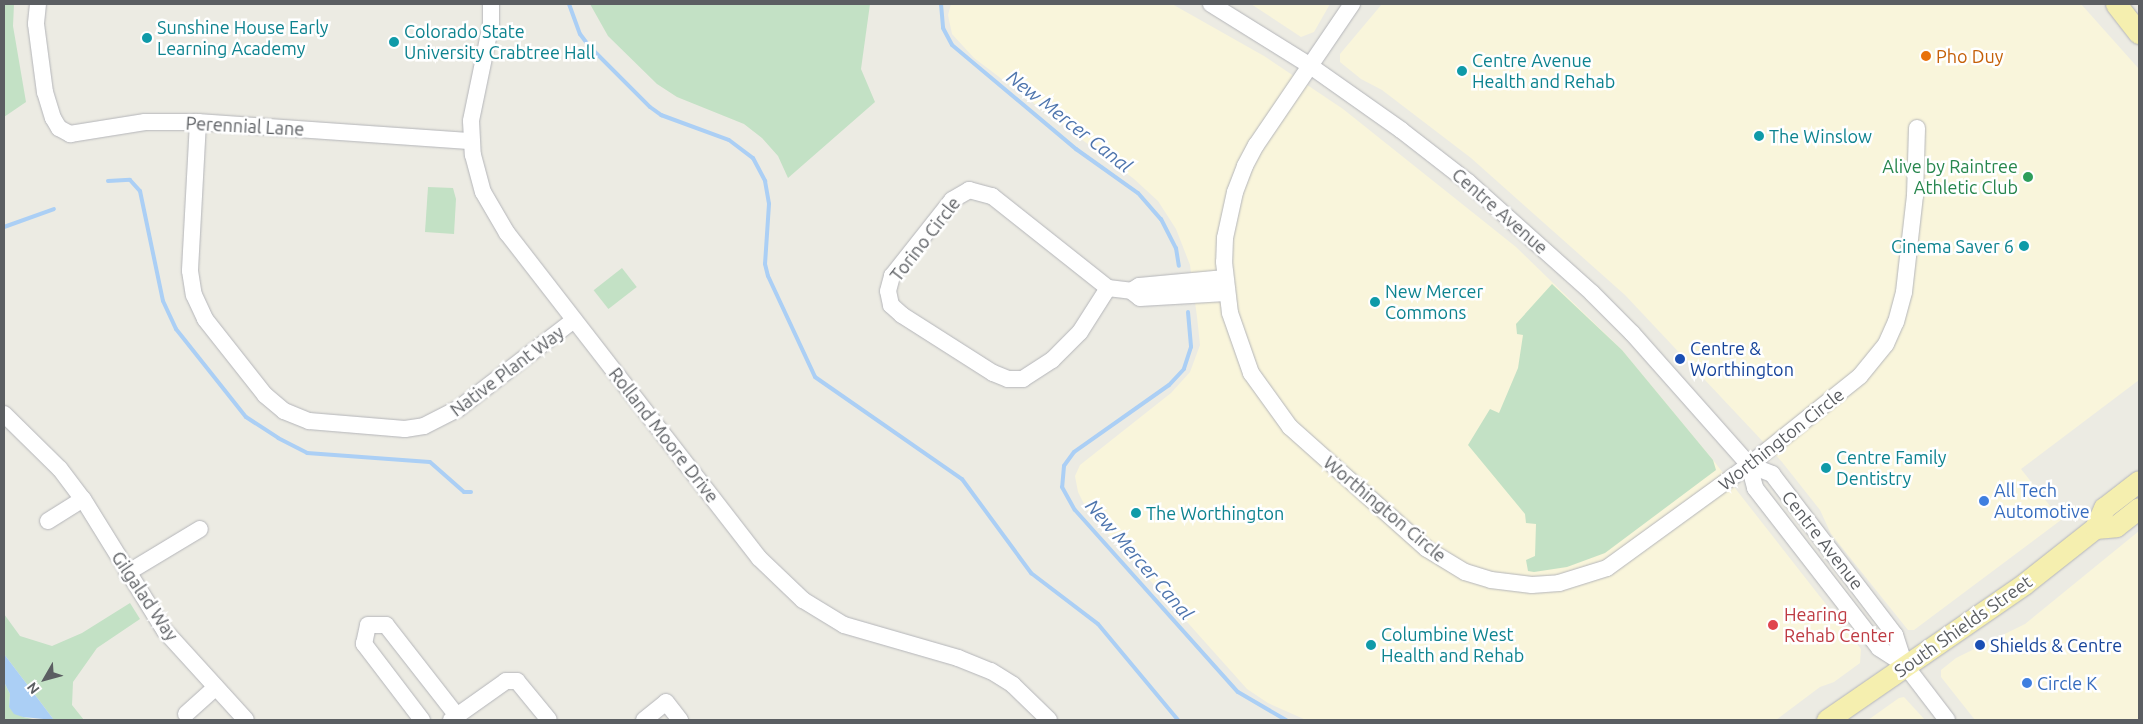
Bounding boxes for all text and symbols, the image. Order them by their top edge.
place label: Sunshine House Early Learning Academy [157,17,329,59]
place label: Colorado State University Crabtree Hall [404,21,595,64]
marker: Sunshine House Early Learning Academy [141,32,153,44]
marker: Colorado State University Crabtree Hall [388,36,400,48]
place label: Pho Duy [1936,45,2003,67]
place label: Centre Avenue Health and Rehab [1472,50,1615,92]
marker: Pho Duy [1920,50,1932,62]
marker: Centre Avenue Health and Rehab [1456,65,1468,77]
water label: New Mercer Canal [1002,66,1136,178]
street label: Perennial Lane [185,112,305,140]
place label: The Winslow [1769,125,1872,147]
marker: The Winslow [1753,130,1765,142]
place label: Alive by Raintree Athletic Club [1882,156,2018,198]
street label: Centre Avenue [1448,164,1552,258]
marker: Alive by Raintree Athletic Club [2022,171,2034,183]
street label: Torino Circle [885,193,965,285]
place label: Cinema Saver 6 [1891,235,2014,257]
marker: Cinema Saver 6 [2018,240,2030,252]
place label: New Mercer Commons [1385,281,1483,324]
marker: New Mercer Commons [1369,296,1381,308]
street label: Native Plant Way [446,321,568,421]
place label: Centre & Worthington [1690,338,1794,380]
marker: Centre & Worthington [1674,353,1686,365]
street label: Rolland Moore Drive [605,363,723,507]
street label: Worthington Circle [1714,383,1848,495]
place label: Centre Family Dentistry [1836,447,1946,489]
street label: Worthington Circle [1319,451,1451,567]
marker: Centre Family Dentistry [1820,462,1832,474]
place label: All Tech Automotive [1994,480,2090,522]
street label: Centre Avenue [1778,486,1868,594]
water label: New Mercer Canal [1080,495,1198,625]
marker: All Tech Automotive [1978,495,1990,507]
place label: The Worthington [1146,502,1284,524]
marker: The Worthington [1130,507,1142,519]
street label: Gilgalad Way [107,547,183,645]
street label: South Shields Street [1890,570,2036,682]
place label: Hearing Rehab Center [1784,604,1894,646]
marker: Hearing Rehab Center [1766,618,1780,632]
place label: Columbine West Health and Rehab [1381,624,1524,666]
place label: Shields & Centre [1990,634,2122,656]
marker: Columbine West Health and Rehab [1365,639,1377,651]
marker: Shields & Centre [1974,639,1986,651]
north arrow [20,654,70,704]
place label: Circle K [2037,672,2097,694]
marker: Circle K [2021,677,2033,689]
text: N [24,679,43,697]

